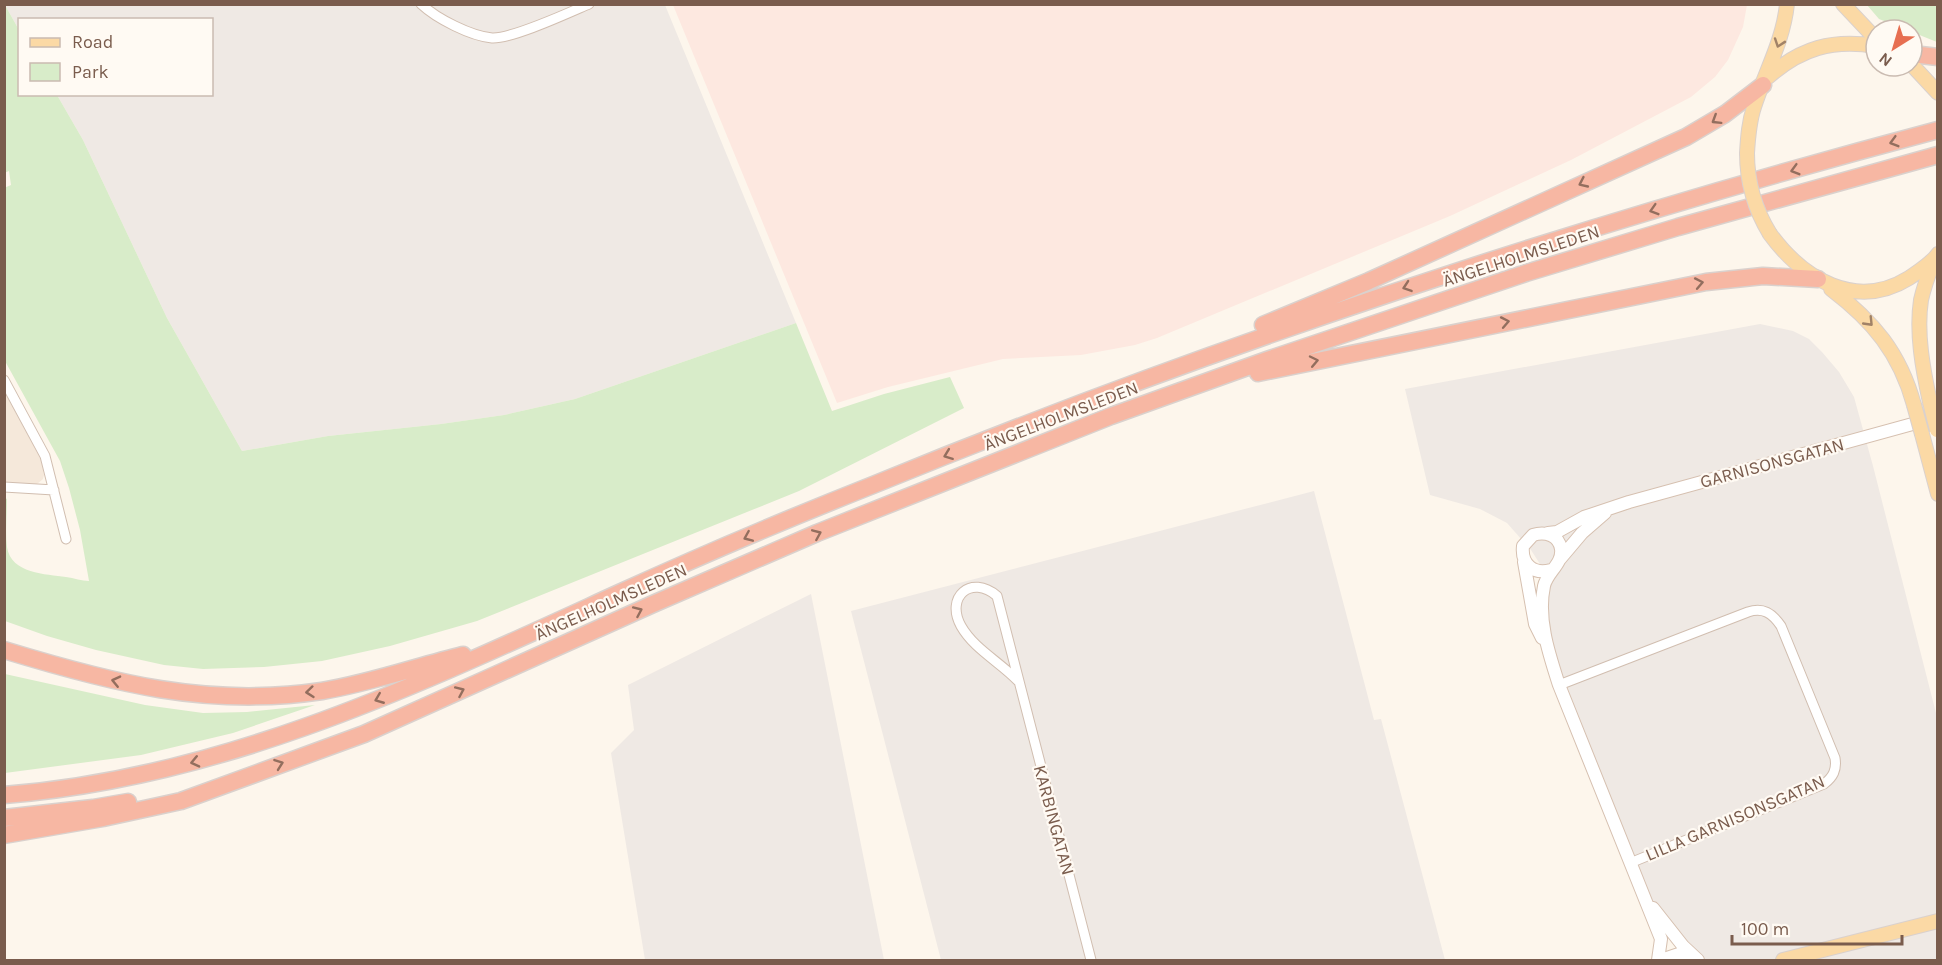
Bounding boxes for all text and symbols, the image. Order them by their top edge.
legend [18,18,213,96]
north arrow [1864,18,1924,78]
text: Road [72,31,113,53]
one-way arrow [1774,37,1787,48]
text: N [1875,49,1896,71]
text: Park [72,61,109,83]
one-way arrow [1712,113,1722,125]
one-way arrow [1889,135,1900,147]
one-way arrow [1790,163,1801,175]
one-way arrow [1579,176,1590,188]
one-way arrow [1649,203,1660,215]
street label: ÄNGELHOLMSLEDEN [1440,220,1602,292]
one-way arrow [1694,278,1704,290]
one-way arrow [1402,280,1413,293]
one-way arrow [1861,314,1872,325]
one-way arrow [1500,316,1510,329]
one-way arrow [1309,355,1319,368]
street label: ÄNGELHOLMSLEDEN [981,376,1141,456]
street label: GARNISONSGATAN [1698,433,1846,493]
one-way arrow [943,447,954,460]
one-way arrow [811,529,822,541]
one-way arrow [744,530,755,542]
street label: ÄNGELHOLMSLEDEN [532,559,690,645]
one-way arrow [632,606,643,618]
one-way arrow [111,676,121,689]
one-way arrow [305,685,314,698]
one-way arrow [454,687,465,699]
one-way arrow [374,692,385,704]
one-way arrow [190,755,200,768]
one-way arrow [273,759,284,771]
street label: KARBINGATAN [1029,763,1079,877]
street label: LILLA GARNISONSGATAN [1642,770,1828,866]
scale bar [1732,908,1902,946]
text: 100 m [1741,918,1789,940]

